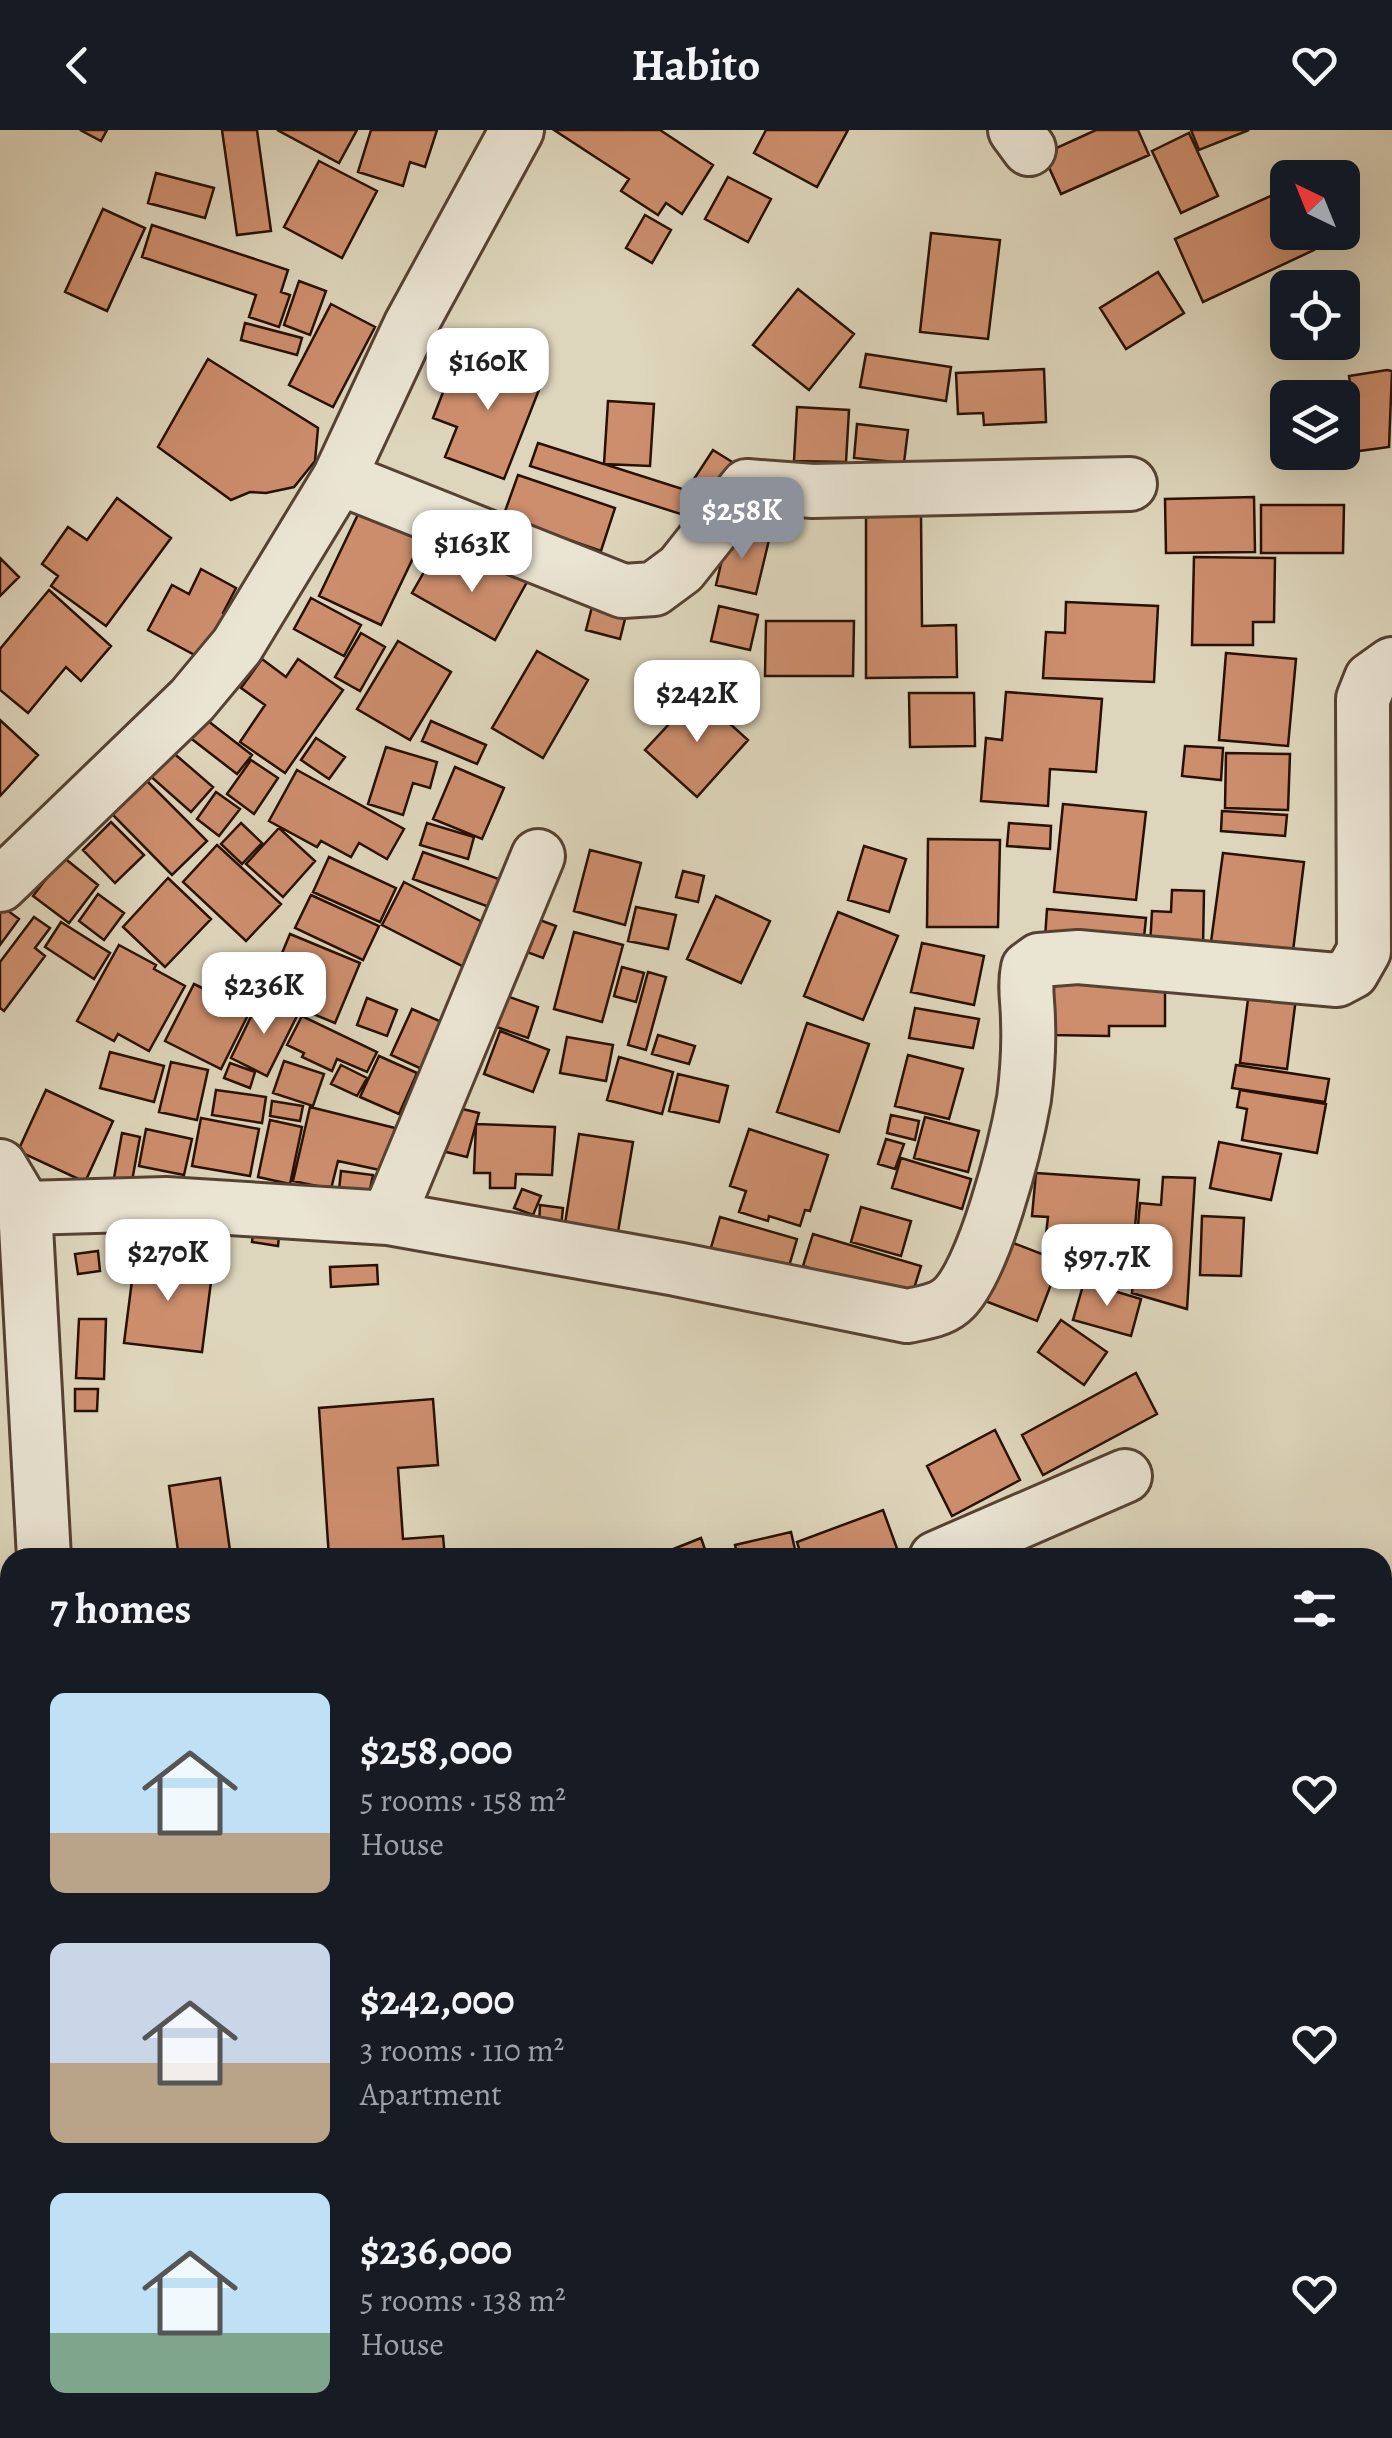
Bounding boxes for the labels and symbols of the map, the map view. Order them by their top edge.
north arrow [1270,160,1360,250]
pin: $160K [418,328,558,413]
pin: $258K [672,477,812,562]
pin: $163K [402,510,542,595]
pin: $242K [627,660,767,745]
pin: $236K [194,952,334,1037]
pin: $270K [98,1219,238,1304]
pin: $97.7K [1026,1224,1188,1309]

